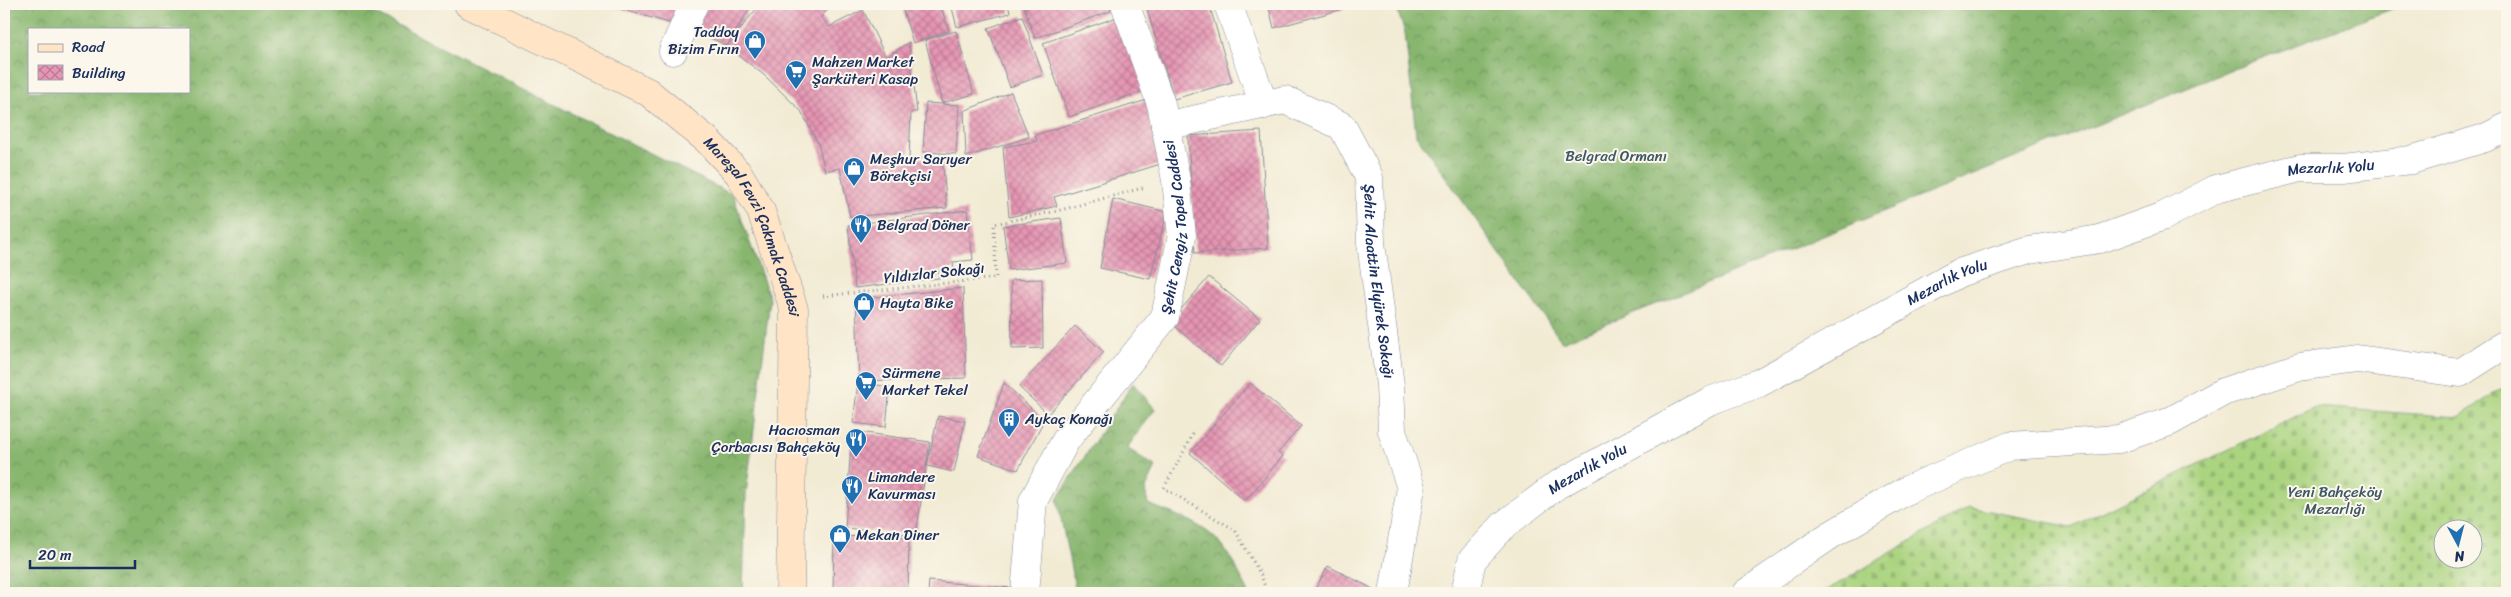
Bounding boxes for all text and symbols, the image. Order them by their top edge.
place label: Taddoy Bizim Fırın [668,19,739,62]
legend [28,28,190,92]
shop icon: Taddoy Bizim Fırın [743,29,767,60]
text: Road [72,34,105,60]
place label: Mahzen Market Şarküteri Kasap [812,49,918,92]
supermarket icon: Mahzen Market Şarküteri Kasap [784,59,808,90]
text: Building [72,60,126,86]
street label: Mareşal Fevzi Çakmak Caddesi [697,130,807,317]
street label: Şehit Cengiz Topel Caddesi [1153,137,1195,317]
park label: Belgrad Ormanı [1565,143,1667,169]
place label: Meşhur Sarıyer Börekçisi [870,146,973,189]
street label: Mezarlık Yolu [2284,151,2376,184]
shop icon: Meşhur Sarıyer Börekçisi [842,156,866,187]
street label: Şehit Alaattin Elyürek Sokağı [1356,184,1402,380]
place label: Belgrad Döner [877,212,970,238]
restaurant icon: Belgrad Döner [849,213,873,244]
street label: Mezarlık Yolu [1902,252,1991,313]
street label: Yıldızlar Sokağı [882,255,986,291]
place label: Hayta Bike [880,290,954,316]
shop icon: Hayta Bike [852,291,876,322]
place label: Sürmene Market Tekel [882,360,968,403]
supermarket icon: Sürmene Market Tekel [854,370,878,401]
place label: Aykaç Konağı [1024,406,1113,432]
building icon: Aykaç Konağı [997,407,1021,438]
place label: Hacıosman Çorbacısı Bahçeköy [711,417,840,460]
restaurant icon: Hacıosman Çorbacısı Bahçeköy [844,427,868,458]
street label: Mezarlık Yolu [1542,436,1632,501]
place label: Limandere Kavurması [868,464,936,507]
restaurant icon: Limandere Kavurması [840,474,864,505]
park label: Yeni Bahçeköy Mezarlığı [2288,479,2382,522]
north arrow [2434,520,2484,570]
place label: Mekan Diner [856,522,939,548]
shop icon: Mekan Diner [828,523,852,554]
scale bar [30,537,135,569]
text: 20 m [38,542,72,568]
text: N [2453,543,2467,569]

